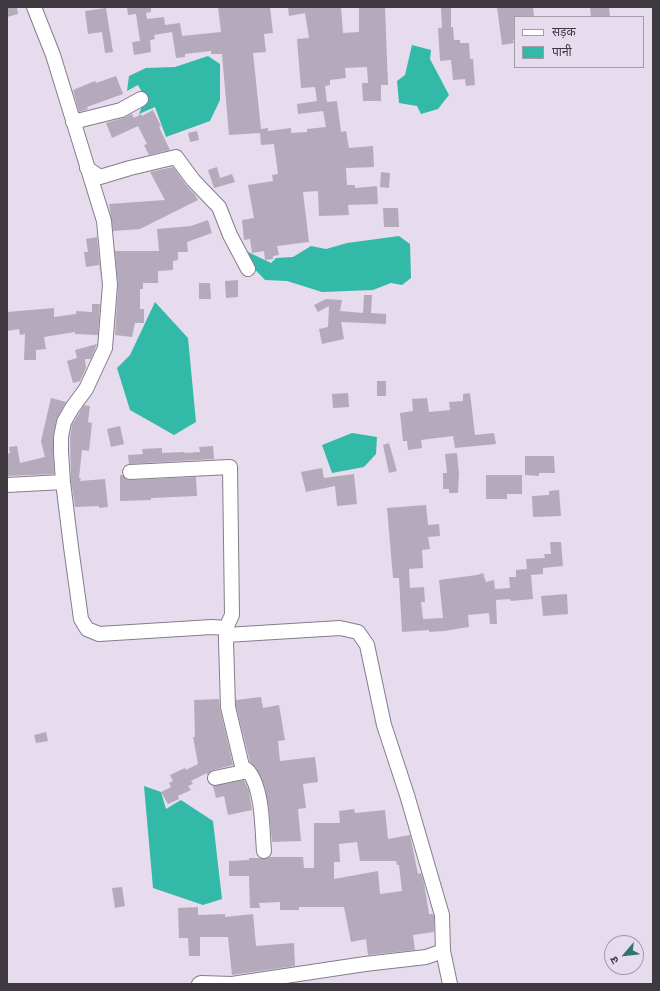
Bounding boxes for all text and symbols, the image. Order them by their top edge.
legend [514,16,644,68]
text: सड़क [552,24,576,39]
text: पानी [552,44,572,59]
north arrow [604,935,644,975]
text: उ [607,954,622,966]

